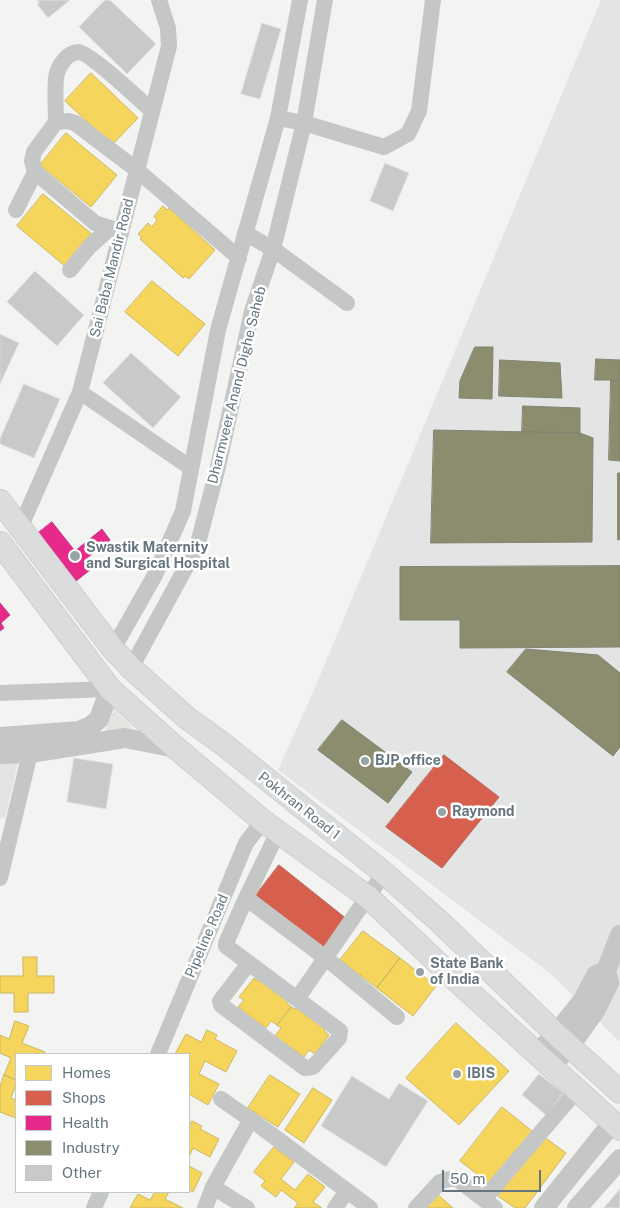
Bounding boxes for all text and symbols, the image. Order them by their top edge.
street label: Sai Baba Mandir Road [87,197,137,339]
street label: Dharmveer Anand Dighe Saheb [204,285,270,485]
place label: Swastik Maternity and Surgical Hospital [86,540,230,572]
marker: Swastik Maternity and Surgical Hospital [68,549,82,563]
place label: BJP office [375,753,441,769]
marker: BJP office [359,755,371,767]
street label: Pokhran Road 1 [255,769,343,843]
place label: Raymond [452,804,515,820]
marker: Raymond [436,806,448,818]
street label: Pipeline Road [182,892,232,980]
place label: State Bank of India [430,956,504,989]
marker: State Bank of India [414,966,426,978]
legend [15,1053,190,1193]
text: Homes [62,1064,111,1081]
place label: IBIS [467,1066,495,1082]
marker: IBIS [451,1068,463,1080]
text: Shops [62,1089,106,1106]
text: Health [62,1114,109,1131]
text: Industry [62,1139,120,1156]
scale bar [445,1160,544,1192]
text: Other [62,1164,102,1181]
text: 50 m [450,1170,485,1187]

